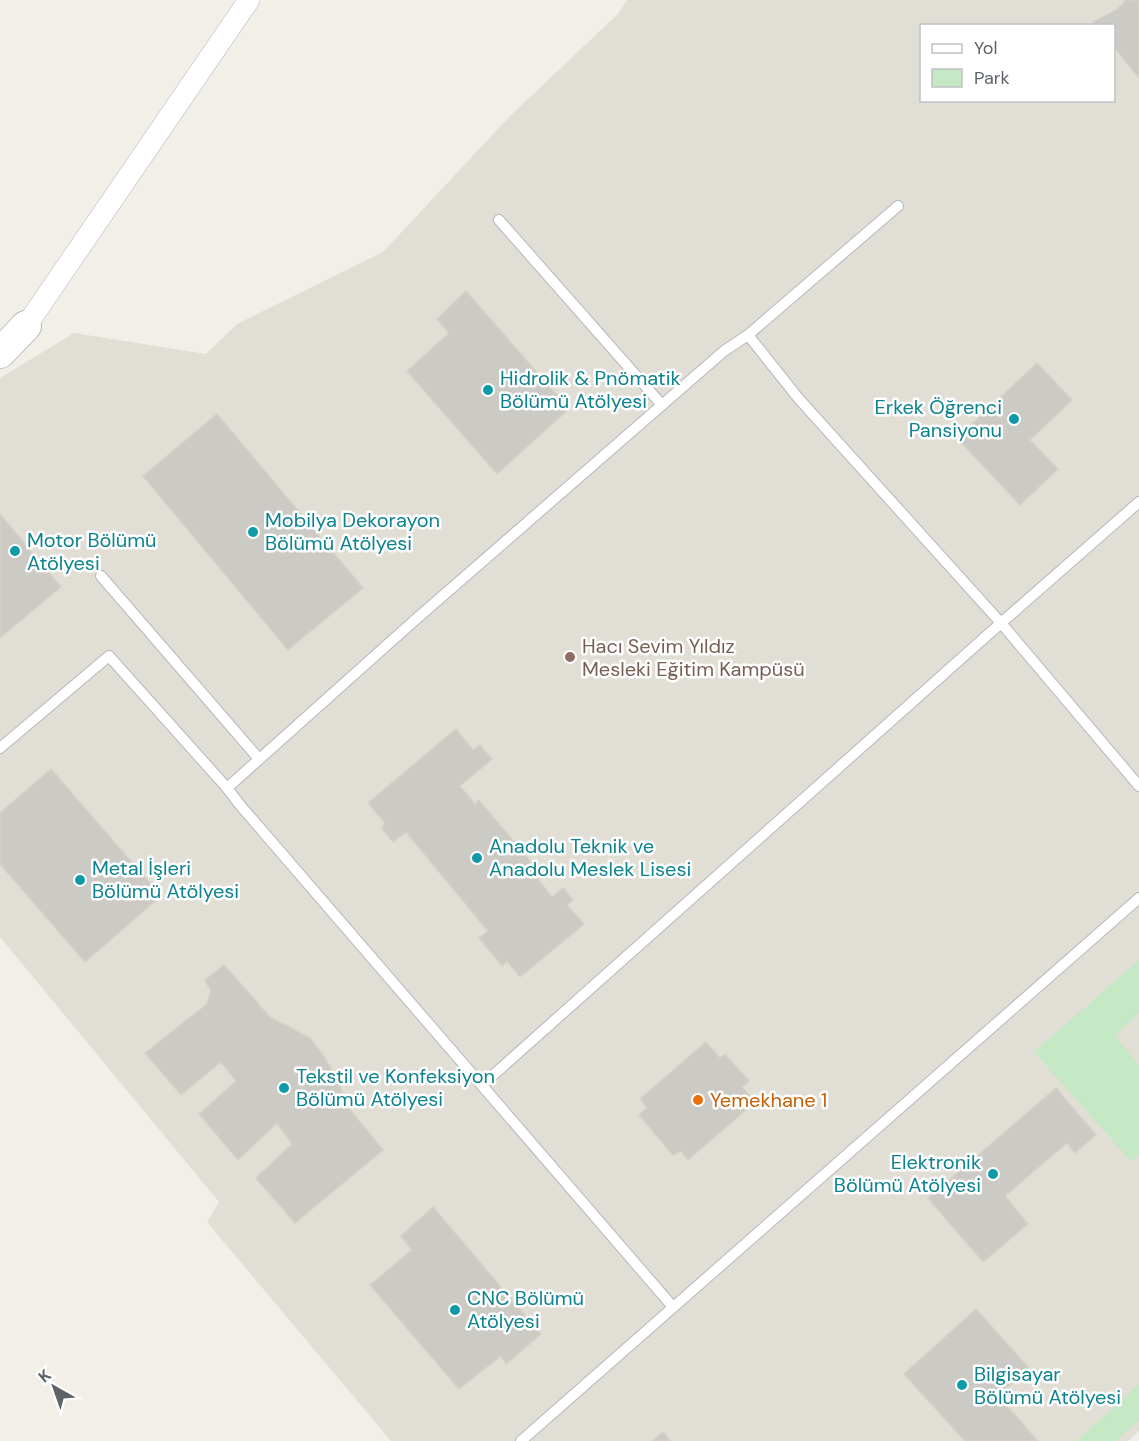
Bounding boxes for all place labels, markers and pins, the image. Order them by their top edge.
place label: Hidrolik & Pnömatik Bölümü Atölyesi [500,365,681,414]
marker: Hidrolik & Pnömatik Bölümü Atölyesi [481,383,495,397]
place label: Erkek Öğrenci Pansiyonu [874,394,1002,443]
marker: Erkek Öğrenci Pansiyonu [1007,412,1021,426]
place label: Mobilya Dekorayon Bölümü Atölyesi [265,507,440,556]
marker: Mobilya Dekorayon Bölümü Atölyesi [246,525,260,539]
place label: Motor Bölümü Atölyesi [27,527,157,576]
marker: Motor Bölümü Atölyesi [8,544,22,558]
place label: Hacı Sevim Yıldız Mesleki Eğitim Kampüsü [582,633,805,682]
marker: Hacı Sevim Yıldız Mesleki Eğitim Kampüsü [563,650,577,664]
place label: Anadolu Teknik ve Anadolu Meslek Lisesi [489,833,691,882]
marker: Anadolu Teknik ve Anadolu Meslek Lisesi [470,851,484,865]
place label: Metal İşleri Bölümü Atölyesi [92,855,239,904]
marker: Metal İşleri Bölümü Atölyesi [73,873,87,887]
place label: Tekstil ve Konfeksiyon Bölümü Atölyesi [296,1063,495,1112]
marker: Tekstil ve Konfeksiyon Bölümü Atölyesi [277,1081,291,1095]
place label: Yemekhane 1 [710,1087,827,1113]
marker: Yemekhane 1 [691,1093,705,1107]
place label: Elektronik Bölümü Atölyesi [834,1149,981,1198]
marker: Elektronik Bölümü Atölyesi [986,1167,1000,1181]
place label: CNC Bölümü Atölyesi [467,1285,584,1334]
marker: CNC Bölümü Atölyesi [448,1303,462,1317]
place label: Bilgisayar Bölümü Atölyesi [974,1361,1121,1410]
marker: Bilgisayar Bölümü Atölyesi [955,1378,969,1392]

